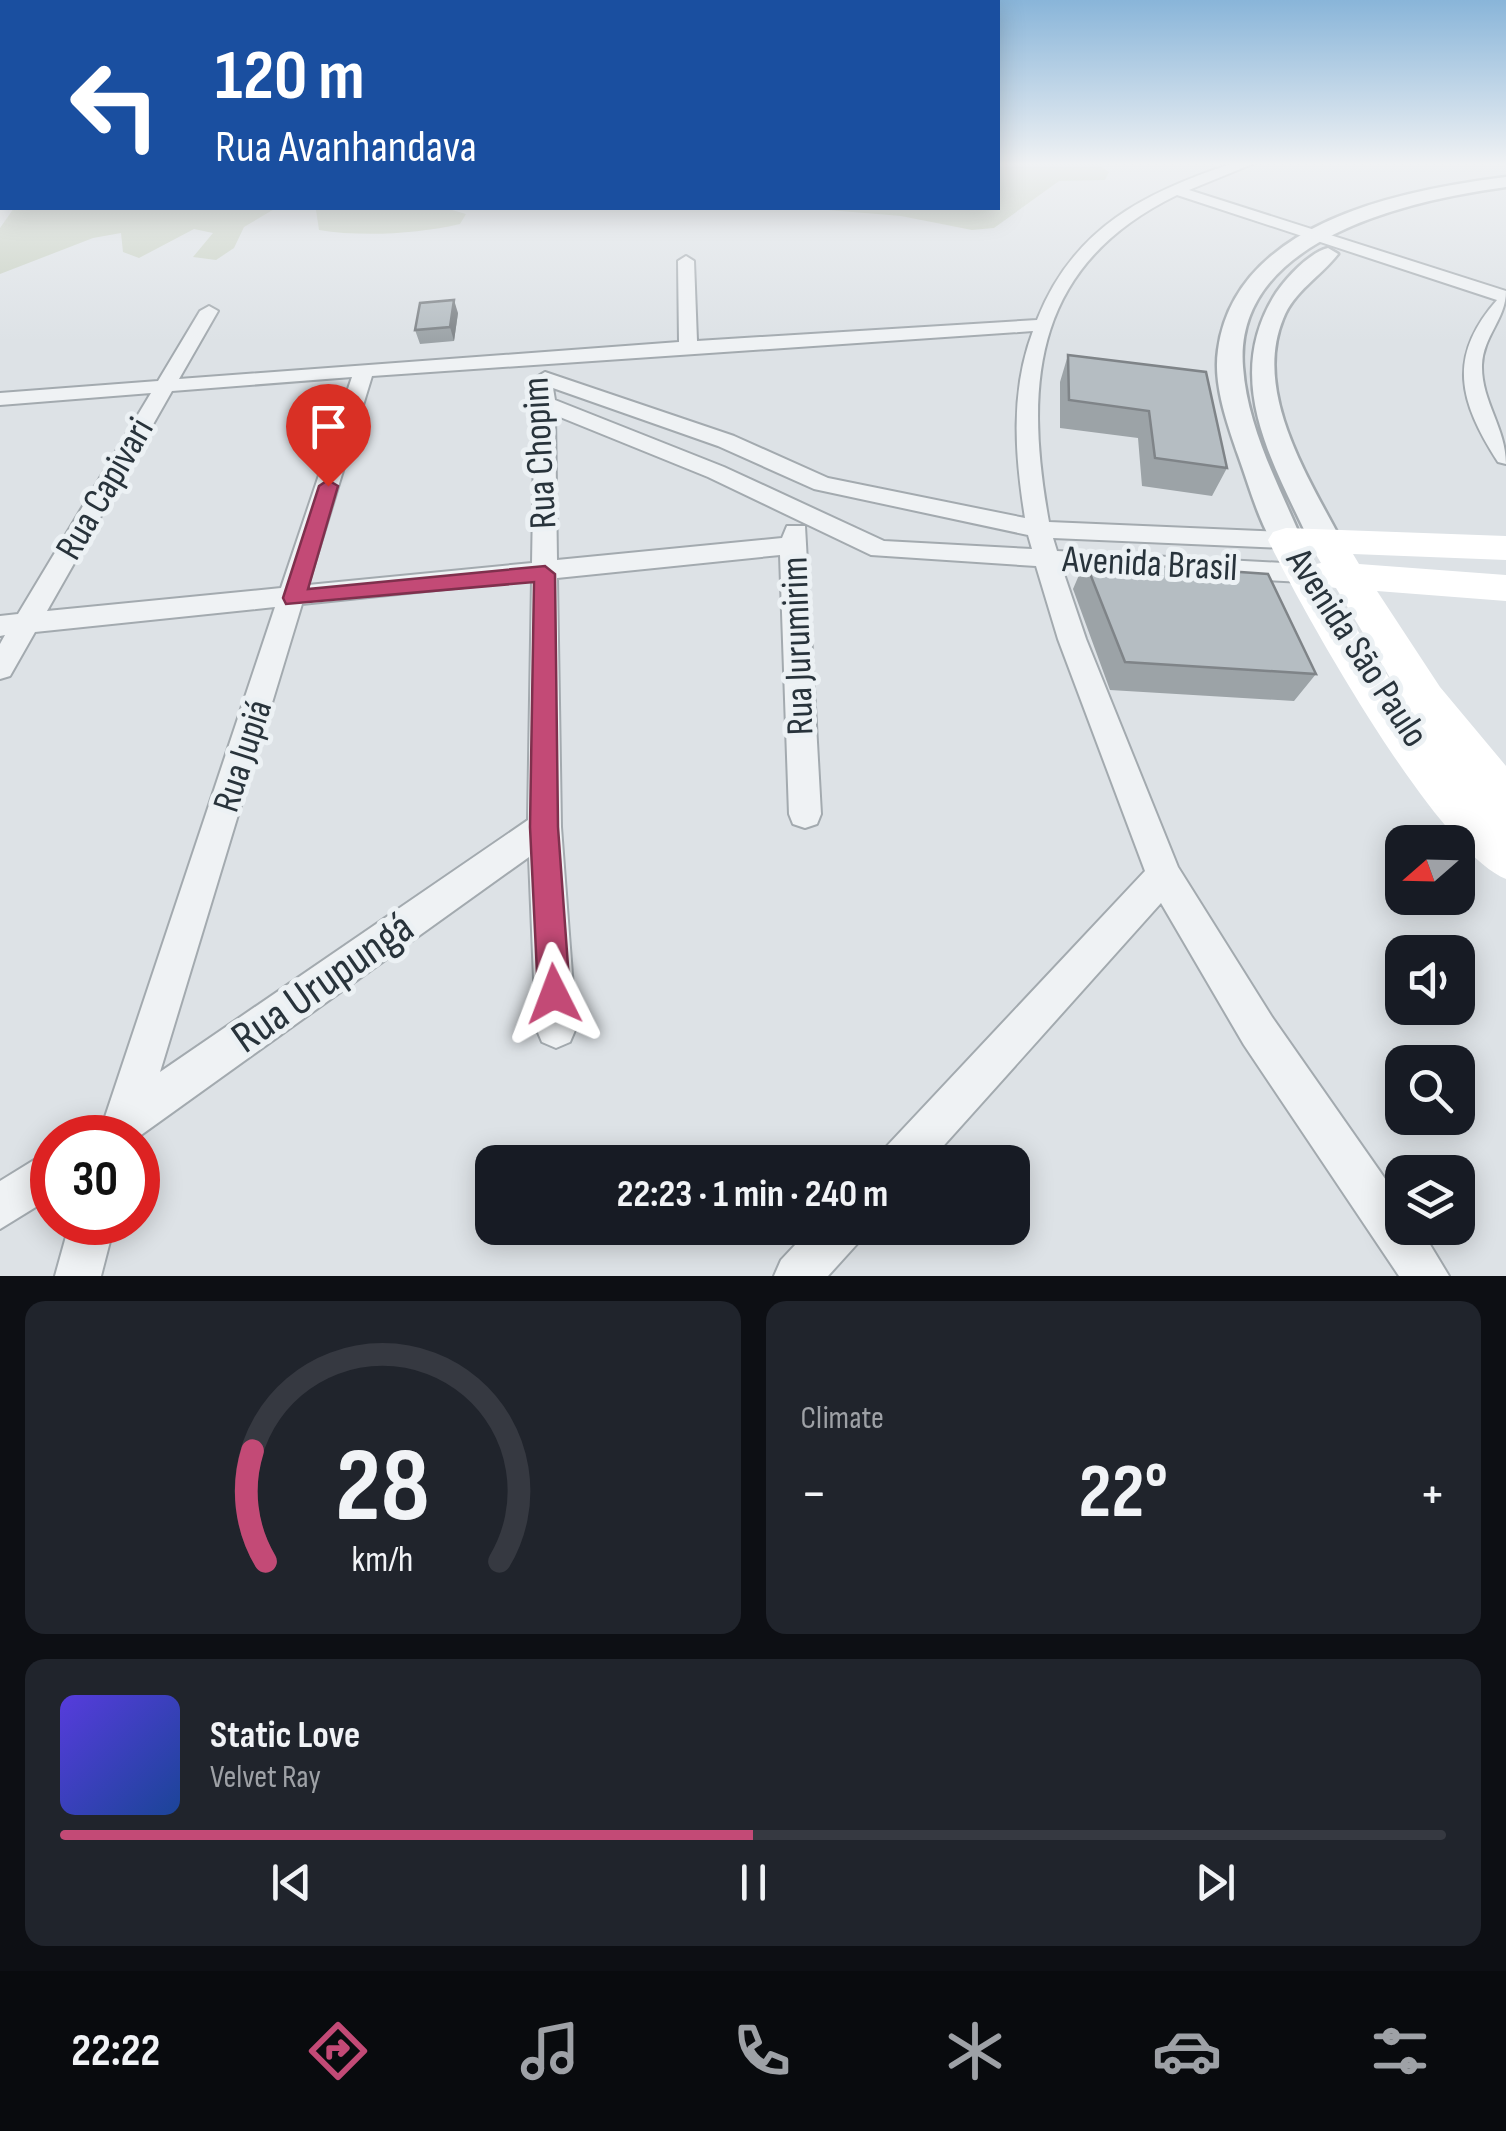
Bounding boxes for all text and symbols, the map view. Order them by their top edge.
text: 120 m [215,35,365,119]
icon: left [50,40,180,170]
text: Rua Avanhandava [215,120,477,175]
street label: Rua Chopim [514,376,566,530]
pin [286,384,371,487]
icon: arrive [301,399,356,454]
street label: Rua Capivari [46,410,164,568]
street label: Avenida Brasil [1060,537,1239,591]
street label: Avenida São Paulo [1276,540,1438,755]
street label: Rua Jurumirim [772,556,824,736]
street label: Rua Jupiá [204,694,282,818]
north arrow [1385,825,1475,915]
map controls [1385,825,1475,1245]
street label: Rua Urupungá [221,900,425,1066]
button: sound [1385,935,1475,1025]
position arrow [502,942,606,1046]
button: search [1385,1045,1475,1135]
speed limit sign: 30 [30,1115,160,1245]
button: layers [1385,1155,1475,1245]
text: 22:23 · 1 min · 240 m [617,1172,888,1217]
text: Climate [801,1399,884,1438]
text: 28 [335,1425,430,1550]
text: 22° [1079,1448,1168,1539]
text: − [801,1461,827,1528]
text: + [1419,1461,1446,1528]
text: km/h [352,1539,414,1582]
text: Static Love [210,1713,360,1758]
text: Velvet Ray [210,1758,321,1797]
icon: previous [264,1855,319,1910]
icon: pause [726,1855,781,1910]
icon: next [1188,1855,1243,1910]
icon: directions [303,2016,373,2086]
icon: music [515,2016,585,2086]
icon: phone [727,2016,797,2086]
icon: climate [940,2016,1010,2086]
icon: car [1152,2016,1222,2086]
icon: filters [1365,2016,1435,2086]
text: 22:22 [71,2024,160,2079]

